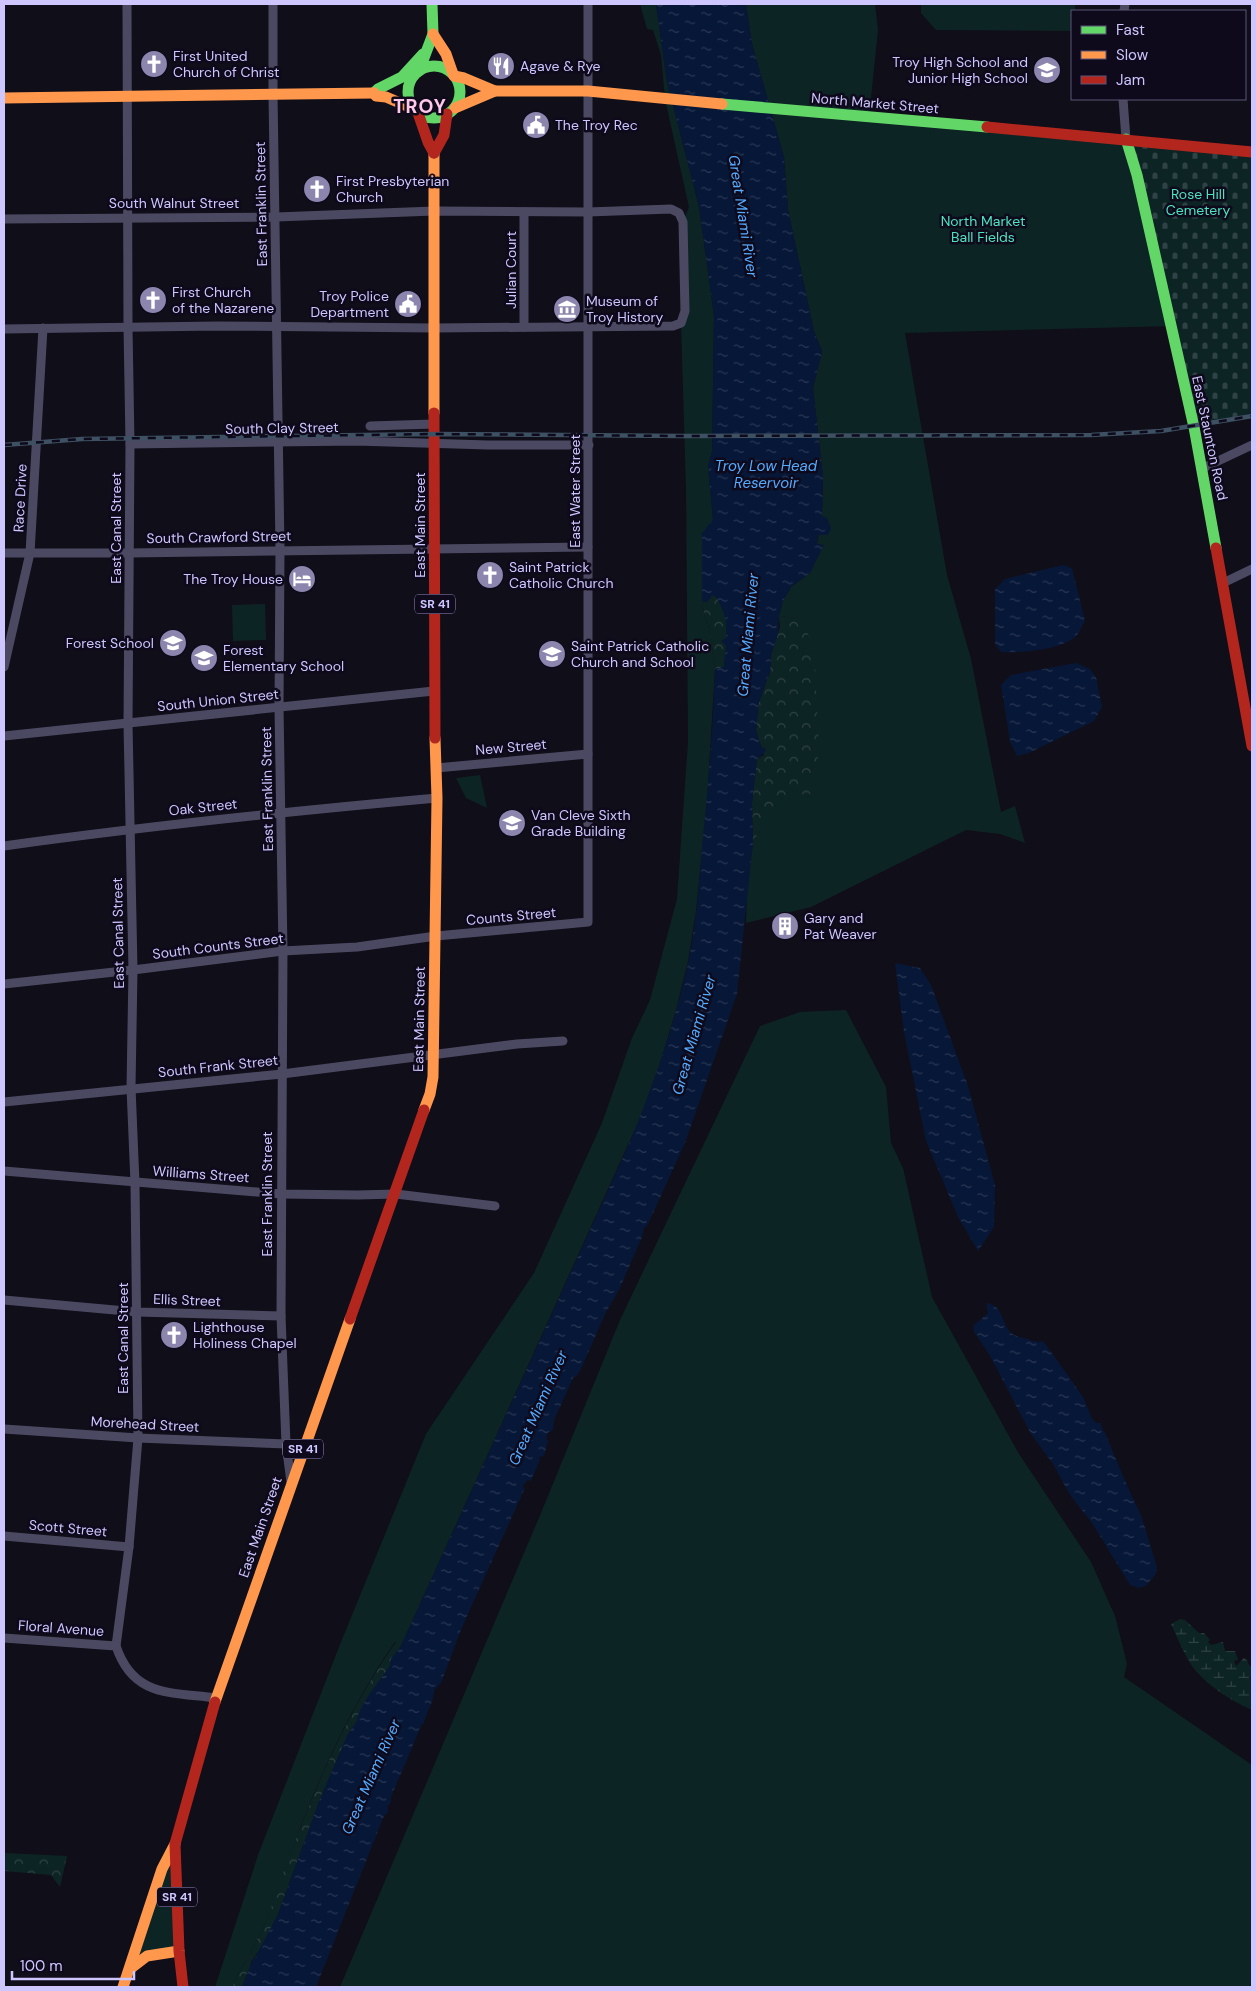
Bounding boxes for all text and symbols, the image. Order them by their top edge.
legend [1071,10,1246,100]
text: Fast [1116,20,1145,40]
text: Slow [1116,45,1149,65]
place label: First United Church of Christ [173,47,279,81]
church icon: First United Church of Christ [139,49,169,79]
restaurant icon: Agave & Rye [486,51,516,81]
place label: Troy High School and Junior High School [892,53,1028,87]
school or university icon: Troy High School and Junior High School [1032,55,1062,85]
place label: Agave & Rye [520,57,601,75]
text: Jam [1116,70,1145,90]
street label: North Market Street [810,88,940,118]
district label: TROY [393,94,447,119]
public building icon: The Troy Rec [521,110,551,140]
place label: The Troy Rec [555,116,638,134]
street label: East Franklin Street [251,141,271,267]
water label: Great Miami River [723,153,763,279]
place label: First Presbyterian Church [336,172,449,206]
church icon: First Presbyterian Church [302,174,332,204]
park label: Rose Hill Cemetery [1166,185,1230,219]
street label: South Walnut Street [109,194,239,212]
park label: North Market Ball Fields [941,212,1025,246]
street label: Julian Court [502,231,520,309]
place label: First Church of the Nazarene [172,283,274,317]
church icon: First Church of the Nazarene [138,285,168,315]
place label: Troy Police Department [310,287,389,321]
public building icon: Troy Police Department [393,289,423,319]
place label: Museum of Troy History [586,292,664,326]
museum icon: Museum of Troy History [552,294,582,324]
street label: East Staunton Road [1188,374,1232,502]
street label: South Clay Street [225,418,339,438]
street label: East Water Street [566,434,584,548]
water label: Troy Low Head Reservoir [715,456,818,493]
street label: Race Drive [9,463,31,533]
street label: East Canal Street [107,472,125,584]
street label: East Main Street [411,472,429,578]
street label: South Crawford Street [146,527,292,547]
place label: Saint Patrick Catholic Church [509,558,614,592]
church icon: Saint Patrick Catholic Church [475,560,505,590]
hotel icon: The Troy House [287,564,317,594]
place label: The Troy House [183,570,283,588]
water label: Great Miami River [733,572,763,698]
road number: SR 41 [415,594,455,614]
school or university icon: Forest School [158,628,188,658]
place label: Forest School [66,634,154,652]
place label: Saint Patrick Catholic Church and School [571,637,709,671]
school or university icon: Saint Patrick Catholic Church and School [537,639,567,669]
place label: Forest Elementary School [223,641,344,675]
school or university icon: Forest Elementary School [189,643,219,673]
street label: South Union Street [156,685,280,715]
street label: East Franklin Street [257,726,277,852]
street label: New Street [475,735,547,759]
street label: Oak Street [168,794,238,820]
place label: Van Cleve Sixth Grade Building [531,806,630,840]
school or university icon: Van Cleve Sixth Grade Building [497,808,527,838]
street label: East Canal Street [108,877,128,989]
street label: Counts Street [465,903,557,929]
place label: Gary and Pat Weaver [804,909,877,943]
building icon: Gary and Pat Weaver [770,911,800,941]
street label: South Counts Street [151,929,285,963]
street label: East Main Street [409,966,429,1072]
water label: Great Miami River [667,972,721,1097]
street label: South Frank Street [157,1051,279,1081]
street label: East Franklin Street [258,1132,276,1256]
street label: Williams Street [152,1162,250,1186]
street label: East Canal Street [114,1282,132,1394]
street label: Ellis Street [153,1290,221,1310]
place label: Lighthouse Holiness Chapel [193,1318,297,1352]
church icon: Lighthouse Holiness Chapel [159,1320,189,1350]
water label: Great Miami River [504,1347,572,1469]
street label: Morehead Street [90,1412,200,1436]
road number: SR 41 [283,1440,323,1458]
street label: East Main Street [234,1474,286,1580]
street label: Scott Street [28,1516,108,1540]
street label: Floral Avenue [17,1616,105,1640]
water label: Great Miami River [337,1716,405,1838]
road number: SR 41 [157,1888,197,1906]
scale bar [12,1948,135,1980]
text: 100 m [20,1956,63,1976]

